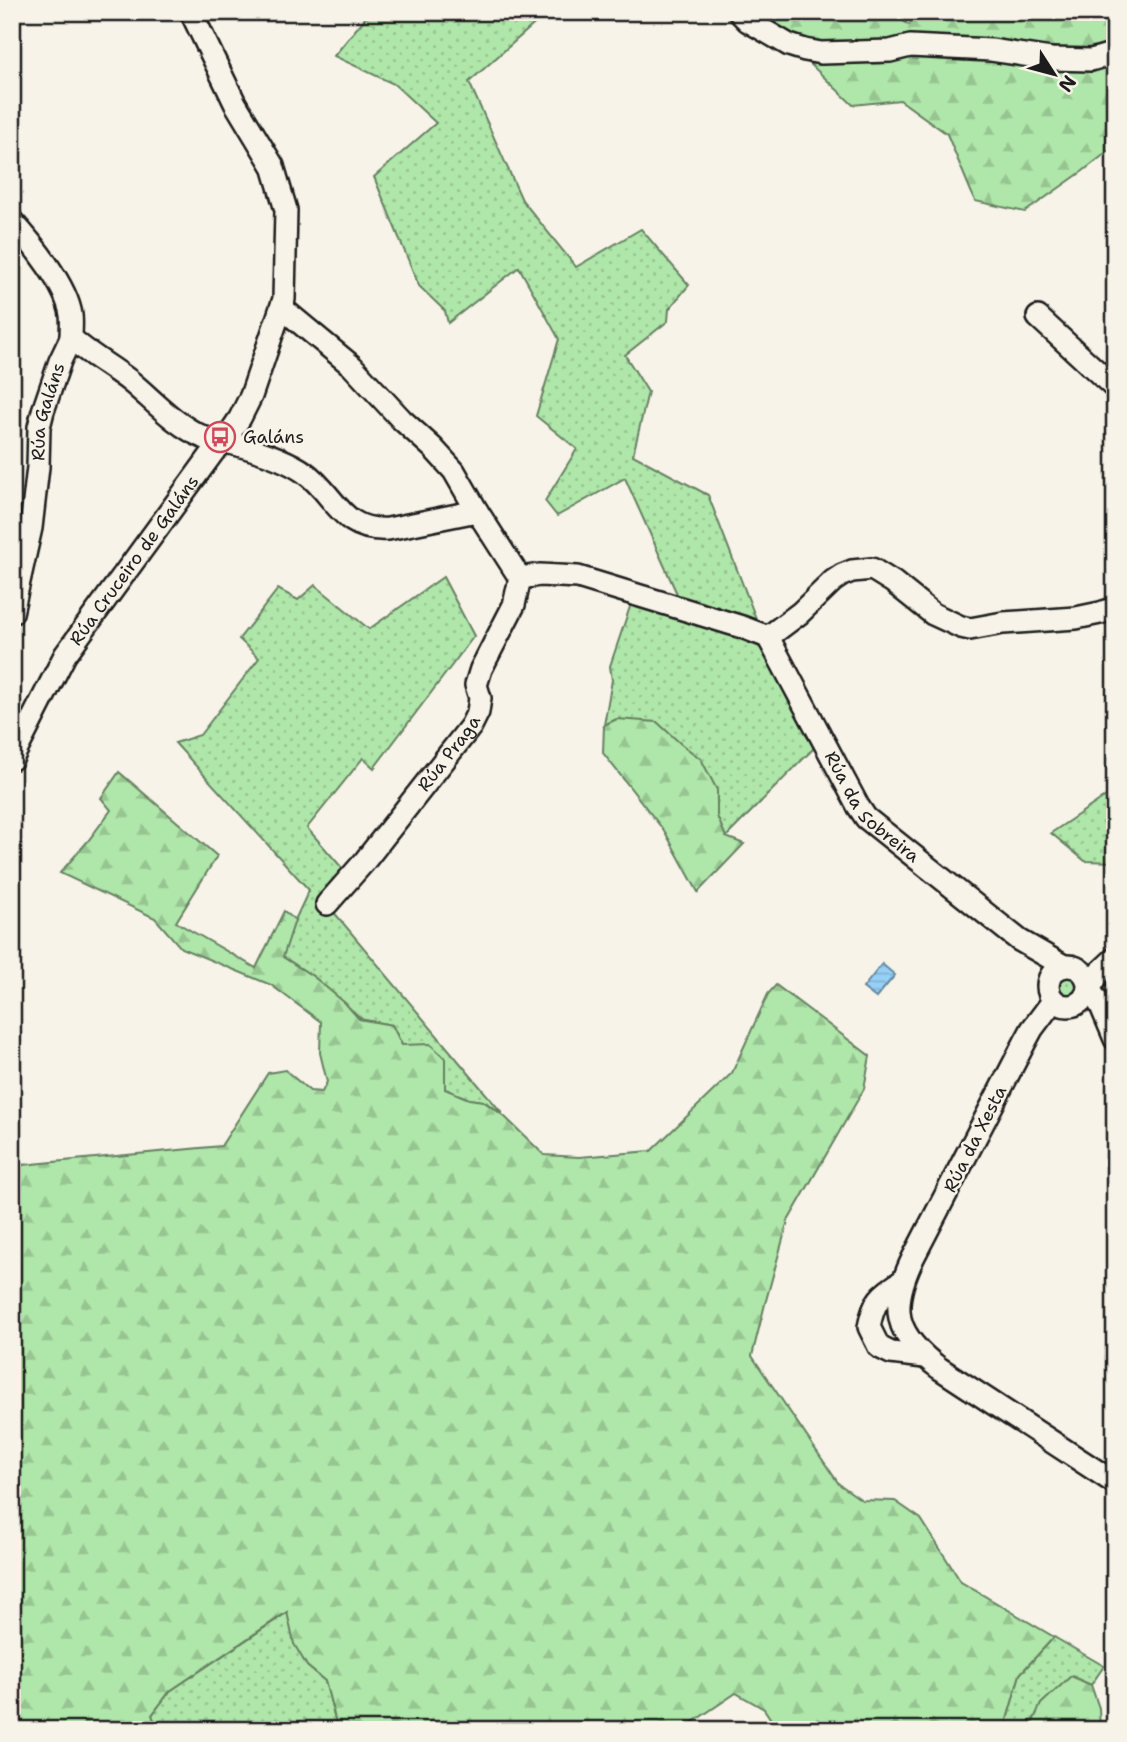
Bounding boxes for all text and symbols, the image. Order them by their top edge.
north arrow [1018,38,1088,108]
text: N [1053,70,1082,97]
street label: Rúa Galáns [26,359,71,461]
bus stop icon: Galáns [203,420,237,454]
place label: Galáns [243,425,304,449]
street label: Rúa Cruceiro de Galáns [64,470,204,650]
street label: Rúa Praga [412,712,486,796]
street label: Rúa da Sobreira [819,747,924,868]
street label: Rúa da Xesta [938,1082,1012,1196]

